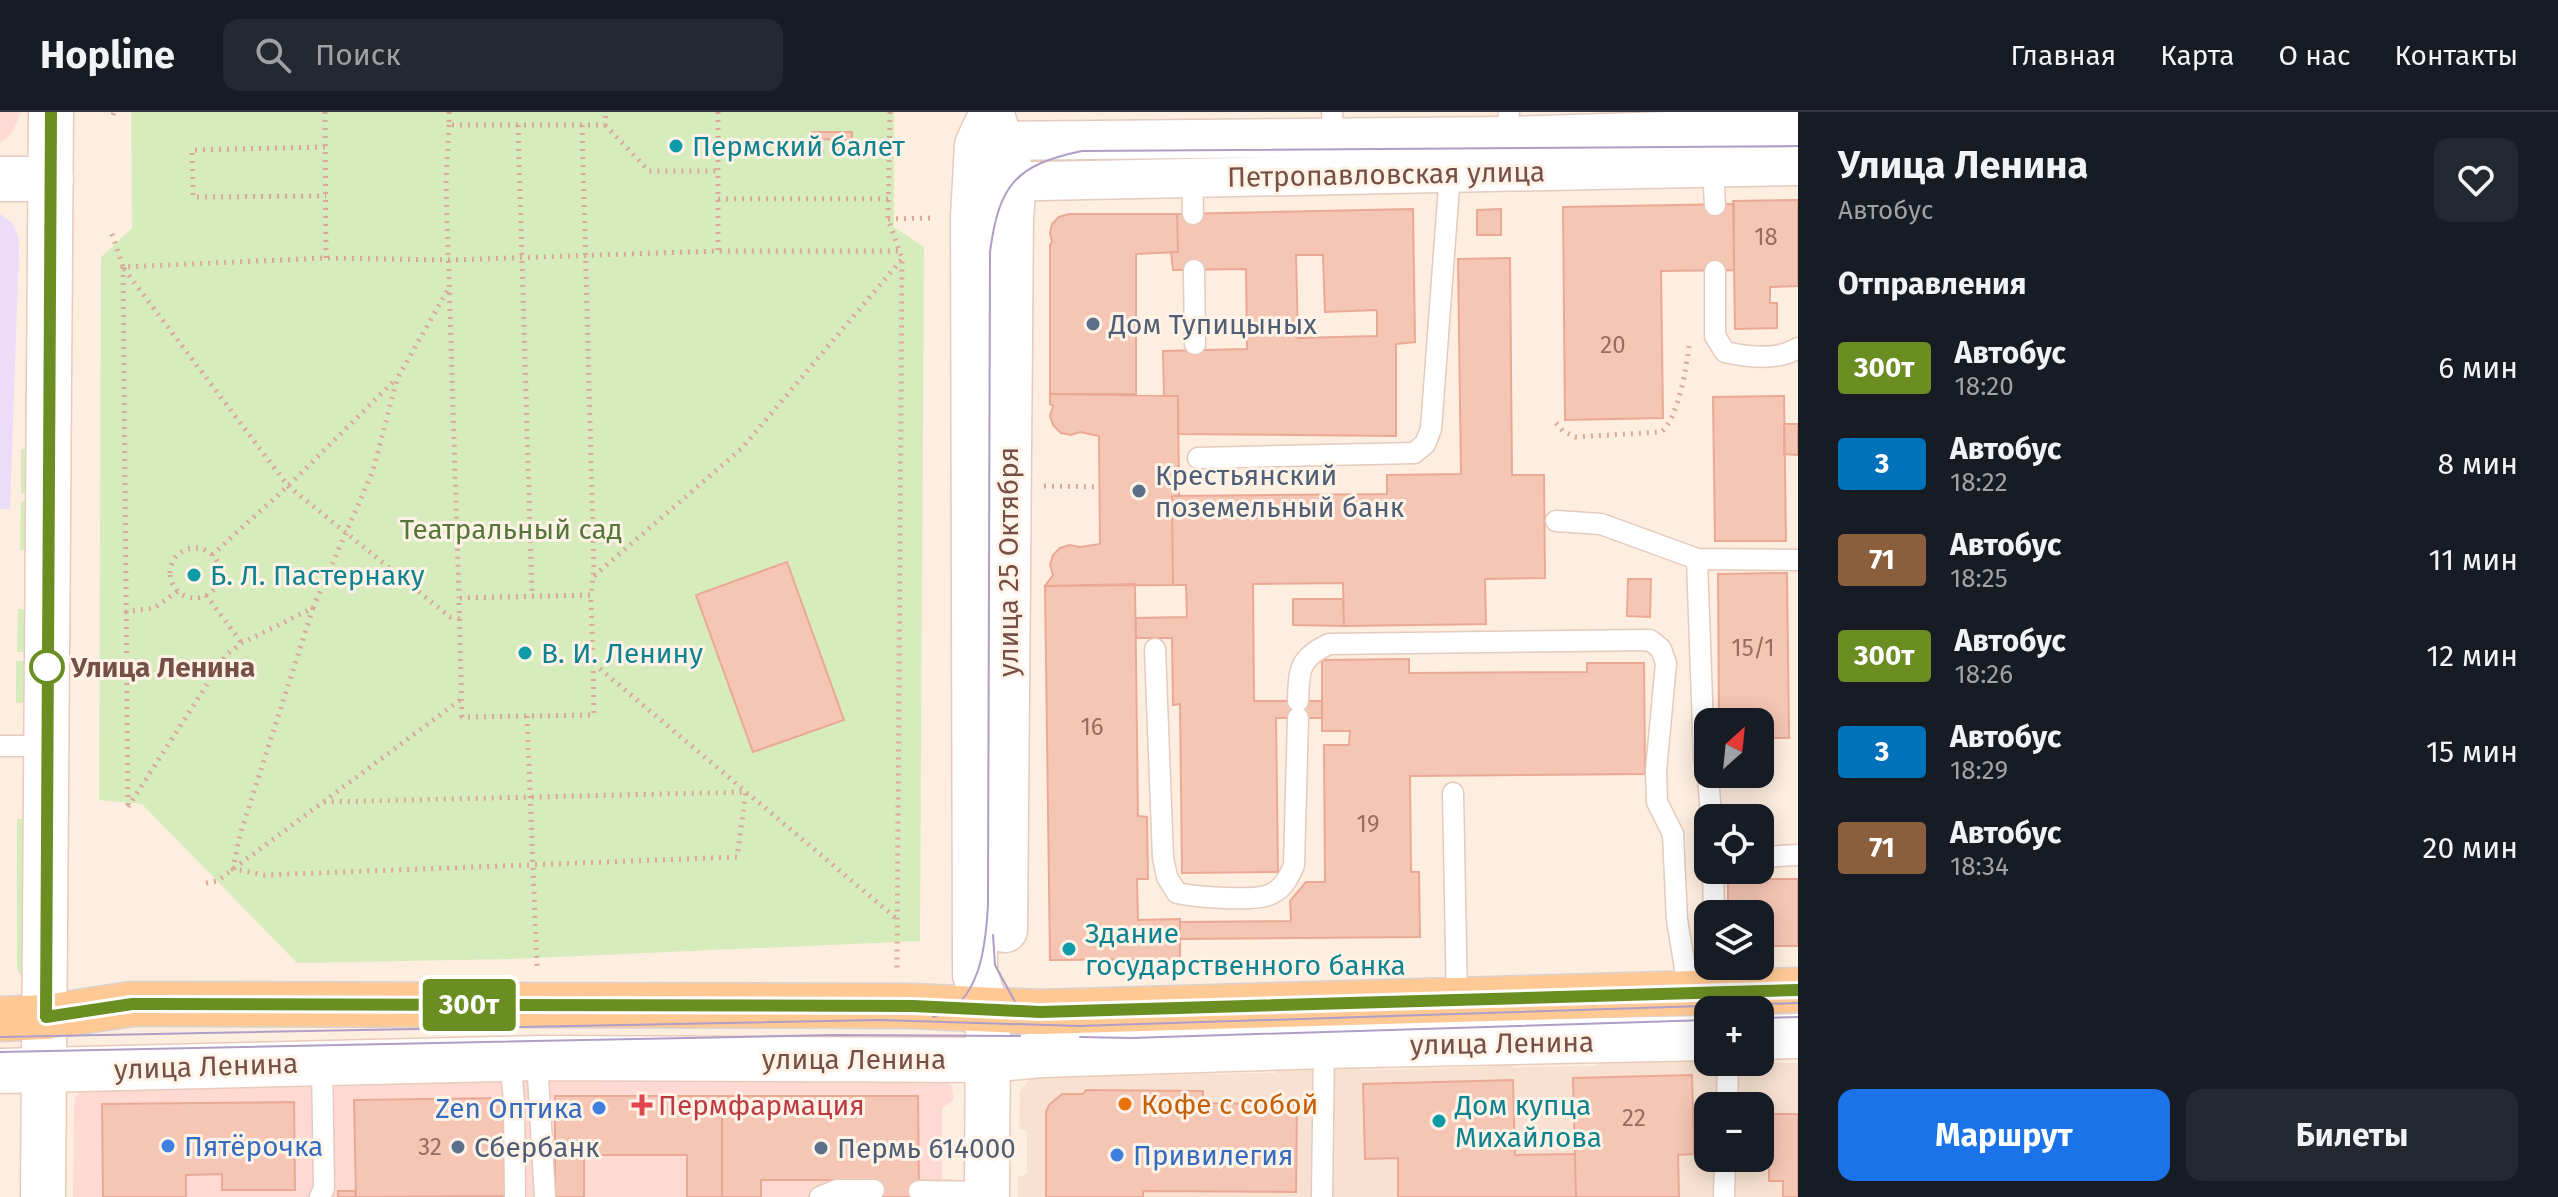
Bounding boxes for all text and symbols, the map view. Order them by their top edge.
search box [223,19,783,91]
text: Hopline [40,32,175,78]
icon: search [251,33,295,77]
text: Поиск [315,37,401,73]
text: Главная [2010,39,2116,72]
text: Карта [2160,39,2234,72]
text: О нас [2278,39,2350,72]
text: Контакты [2394,39,2518,72]
place label: Пермский балет [692,130,905,163]
marker: Пермский балет [667,137,685,155]
button: heart [2434,138,2518,222]
text: Улица Ленина [1838,142,2088,188]
street label: Петропавловская улица [1227,155,1545,194]
text: Автобус [1838,195,1933,226]
house number: 18 [1754,223,1778,251]
text: Отправления [1838,266,2027,302]
place label: Дом Тупицыных [1108,308,1317,341]
marker: Дом Тупицыных [1084,315,1102,333]
house number: 20 [1600,331,1626,359]
text: Автобус [1955,335,2066,371]
text: 6 мин [2438,350,2518,386]
text: 300т [1854,351,1915,384]
text: 18:20 [1955,371,2014,402]
text: Автобус [1950,431,2061,467]
text: 8 мин [2438,446,2518,482]
street label: улица 25 Октября [992,447,1025,677]
text: 3 [1875,447,1889,480]
place label: Крестьянский поземельный банк [1155,459,1405,524]
text: 18:22 [1950,467,2008,498]
marker: Крестьянский поземельный банк [1130,482,1148,500]
park label: Театральный сад [400,513,622,546]
text: Автобус [1950,527,2061,563]
text: 11 мин [2429,542,2518,578]
text: 71 [1869,543,1895,576]
place label: Б. Л. Пастернаку [210,559,425,592]
text: 18:25 [1950,563,2008,594]
marker: Б. Л. Пастернаку [185,566,203,584]
text: Автобус [1955,623,2066,659]
house number: 15/1 [1731,634,1775,662]
place label: В. И. Ленину [541,637,703,670]
text: 12 мин [2426,638,2518,674]
text: 300т [1854,639,1915,672]
marker: В. И. Ленину [516,644,534,662]
marker: Улица Ленина [30,650,64,684]
place label: Улица Ленина [70,651,255,684]
text: 18:26 [1955,659,2013,690]
north arrow [1694,708,1774,788]
map controls [1694,708,1774,1172]
house number: 16 [1080,713,1104,741]
text: Автобус [1950,719,2061,755]
text: 15 мин [2426,734,2518,770]
text: 3 [1875,735,1889,768]
text: 18:29 [1950,755,2008,786]
button: locate [1694,804,1774,884]
house number: 19 [1357,810,1380,838]
text: Автобус [1950,815,2061,851]
text: 20 мин [2423,830,2518,866]
text: 71 [1869,831,1895,864]
text: 18:34 [1950,851,2009,882]
button: layers [1694,900,1774,980]
place label: Здание государственного банка [1085,917,1406,982]
marker: Здание государственного банка [1060,940,1078,958]
line badge: 300т [413,979,525,1031]
text: 300т [439,988,499,1021]
button: + [1694,996,1774,1076]
street label: улица Ленина [1410,1025,1594,1062]
street label: улица Ленина [762,1043,946,1076]
street label: улица Ленина [113,1047,299,1086]
place label: Кофе с собой [1141,1088,1318,1121]
place label: Пермфармация [658,1089,865,1122]
place label: Дом купца Михайлова [1454,1089,1602,1154]
button: Маршрут [1838,1089,2170,1181]
button: Билеты [2186,1089,2518,1181]
place label: Zen Оптика [435,1092,583,1125]
button: − [1694,1092,1774,1172]
marker: Кофе с собой [1116,1095,1134,1113]
marker: Пермфармация [633,1096,651,1114]
marker: Zen Оптика [590,1099,608,1117]
house number: 22 [1622,1104,1646,1132]
marker: Дом купца Михайлова [1430,1112,1448,1130]
place label: Пятёрочка [184,1130,323,1163]
place label: Сбербанк [474,1131,600,1164]
place label: Пермь 614000 [837,1132,1016,1165]
house number: 32 [418,1133,442,1161]
marker: Пятёрочка [159,1137,177,1155]
marker: Сбербанк [449,1138,467,1156]
marker: Пермь 614000 [812,1139,830,1157]
place label: Привилегия [1133,1139,1294,1172]
marker: Привилегия [1108,1146,1126,1164]

